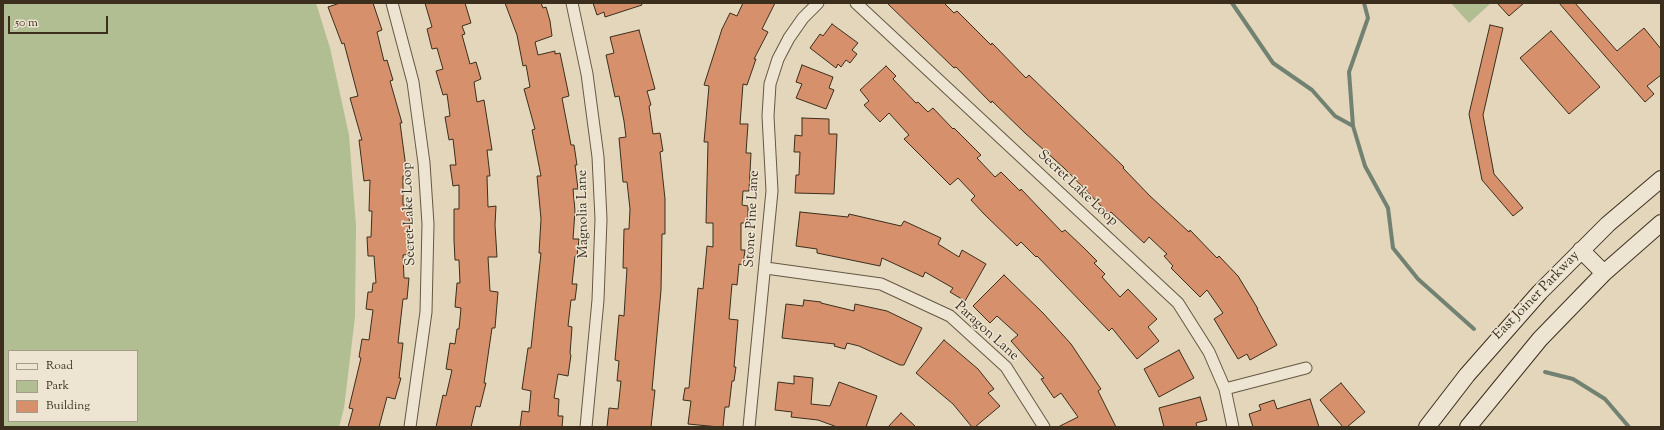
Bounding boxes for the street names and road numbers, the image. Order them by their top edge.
street label: Secret Lake Loop [1033,147,1121,231]
street label: Secret Lake Loop [400,162,420,266]
street label: Magnolia Lane [575,170,593,258]
street label: Stone Pine Lane [742,170,764,268]
street label: East Joiner Parkway [1490,248,1584,344]
street label: Paragon Lane [950,299,1022,365]

